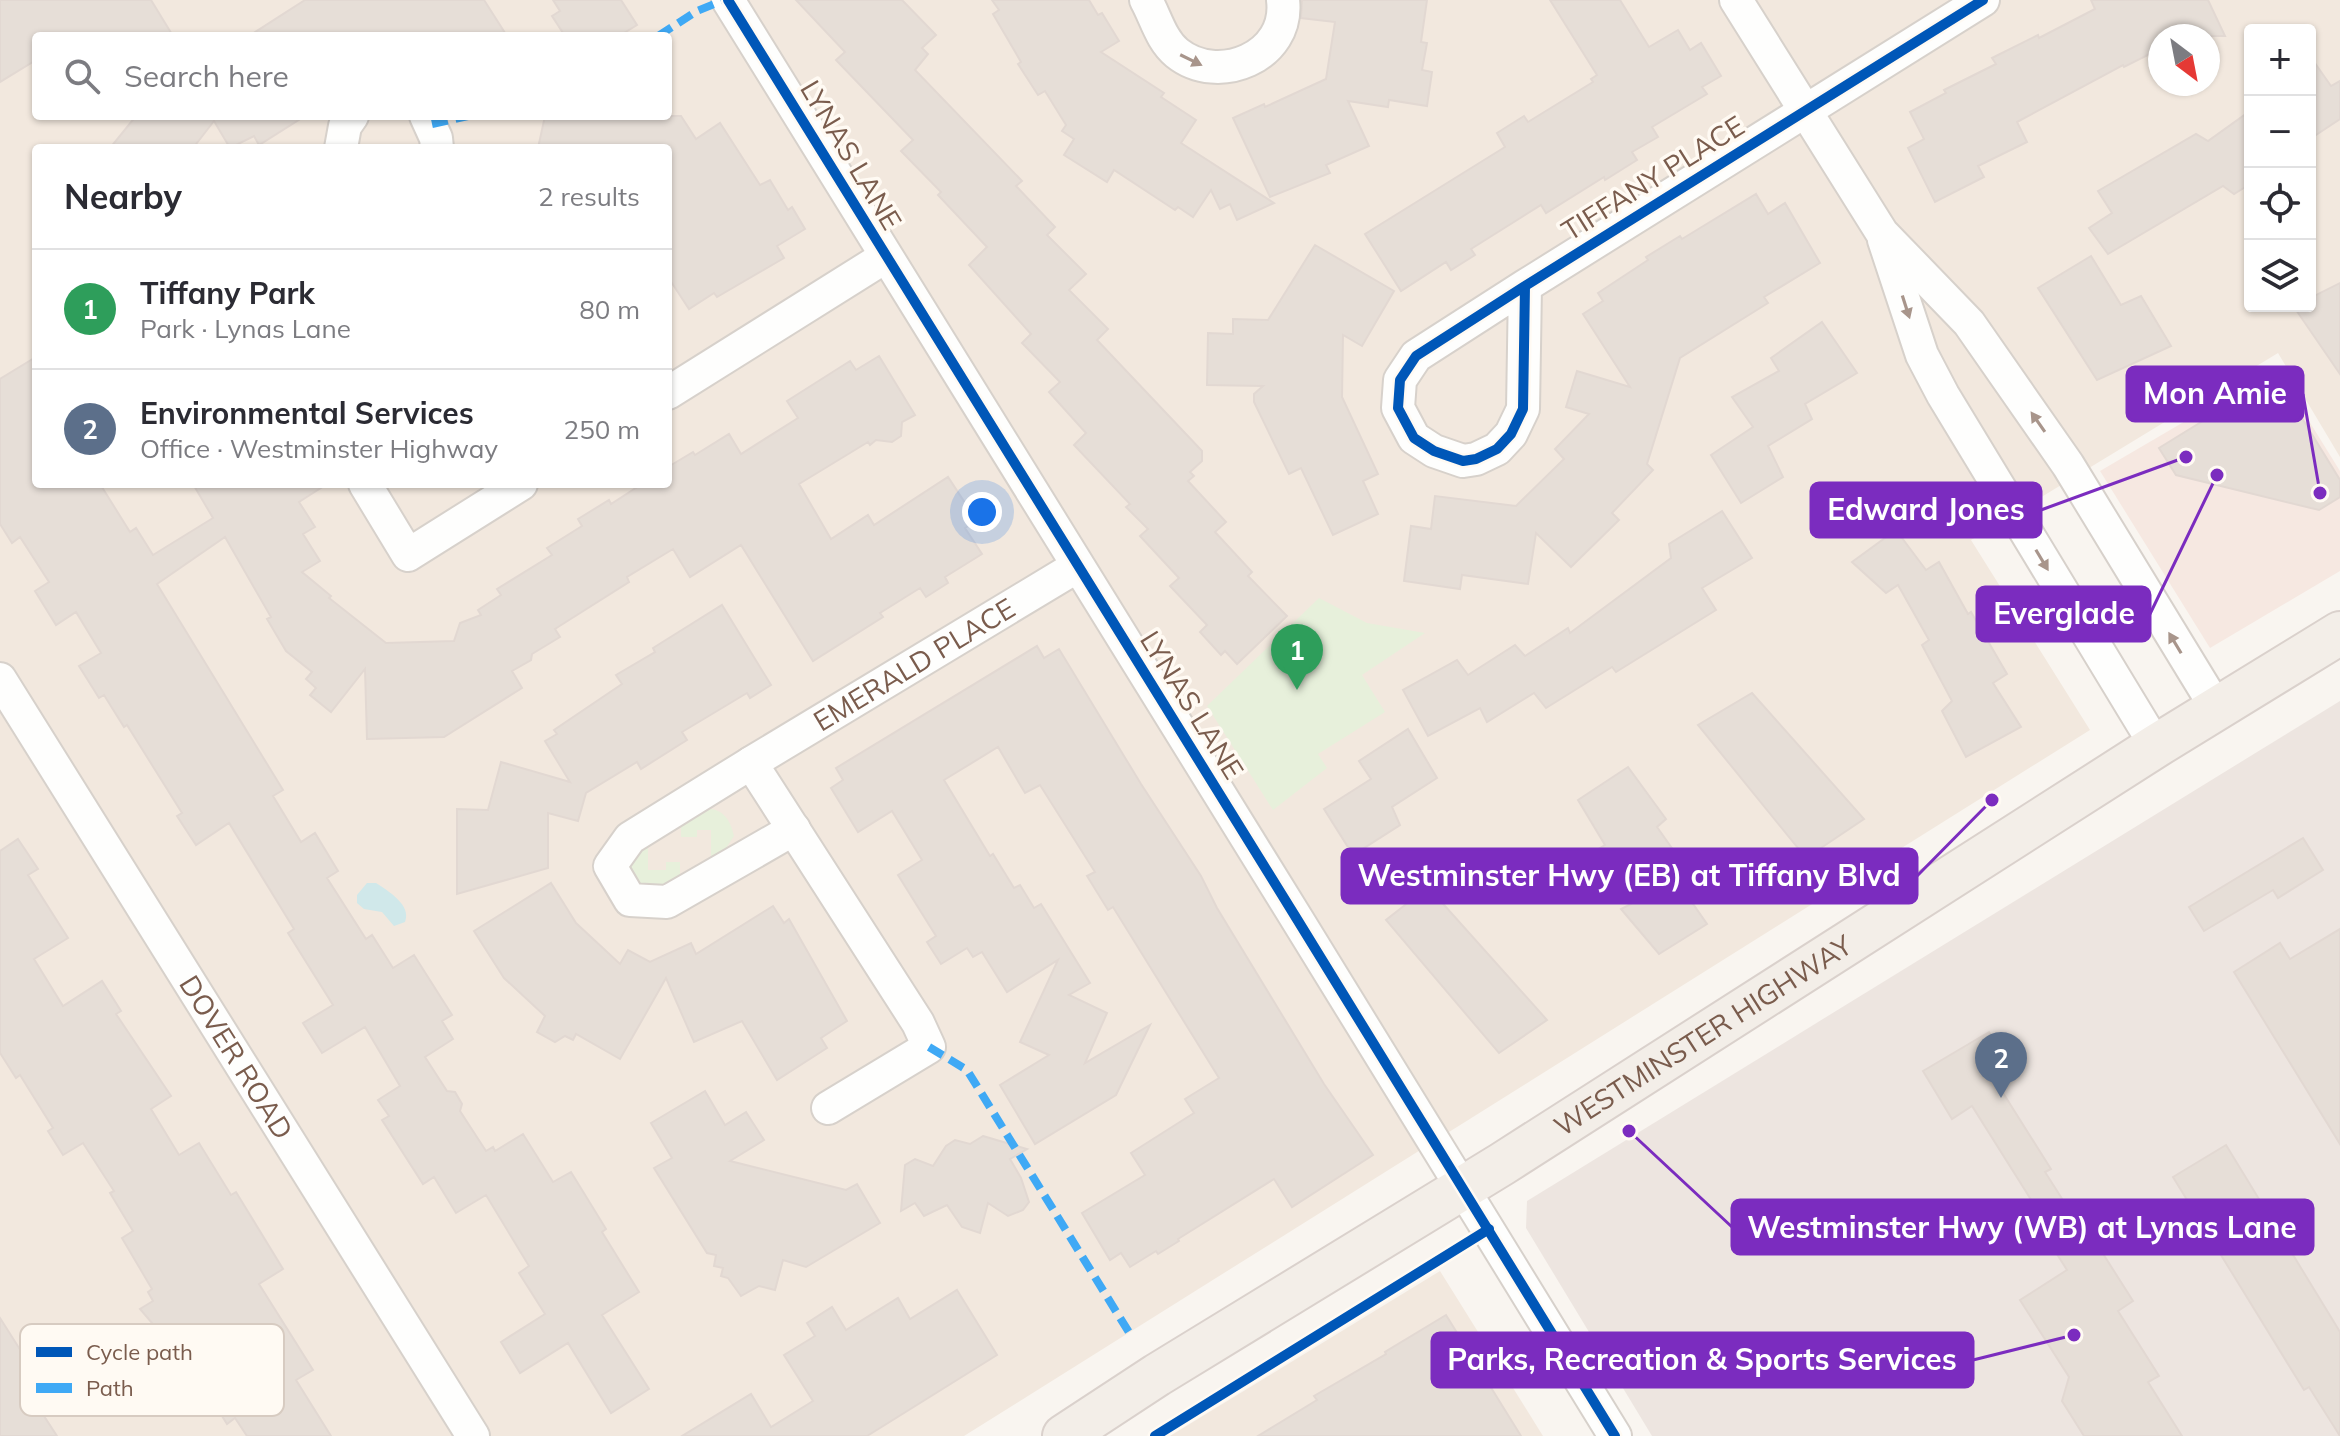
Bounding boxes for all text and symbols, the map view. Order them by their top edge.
north arrow [2148,24,2220,96]
map controls [2244,24,2316,312]
button: + [2244,24,2316,96]
search box [32,32,672,120]
one-way arrow [1179,53,1202,67]
icon: search [60,54,104,98]
text: Search here [124,57,289,95]
street label: LYNAS LANE [793,74,910,236]
button: − [2244,96,2316,168]
street label: TIFFANY PLACE [1555,107,1750,248]
button: locate [2244,168,2316,240]
text: Nearby [64,175,182,218]
text: 2 results [538,180,640,213]
button: layers [2244,240,2316,312]
text: Tiffany Park [140,274,315,312]
text: 1 [82,293,98,326]
text: 80 m [579,293,640,326]
one-way arrow [1901,296,1913,320]
text: Park · Lynas Lane [140,312,351,345]
callout: Mon Amie [2127,367,2303,421]
text: Mon Amie [2143,374,2287,412]
text: Environmental Services [140,394,474,432]
one-way arrow [2031,411,2046,432]
text: 2 [82,413,98,446]
text: 250 m [564,413,640,446]
text: Office · Westminster Highway [140,432,498,465]
callout: Edward Jones [1811,483,2041,537]
text: Edward Jones [1827,490,2025,528]
your location [962,492,1002,532]
one-way arrow [2035,549,2049,571]
callout: Everglade [1977,587,2150,641]
street label: EMERALD PLACE [807,590,1021,738]
text: Everglade [1993,594,2135,632]
street label: LYNAS LANE [1133,624,1252,785]
pin: 1 [1271,624,1323,690]
one-way arrow [2168,632,2182,654]
callout: Westminster Hwy (EB) at Tiffany Blvd [1342,849,1917,903]
text: Westminster Hwy (EB) at Tiffany Blvd [1358,856,1901,894]
street label: WESTMINSTER HIGHWAY [1547,927,1859,1143]
street label: DOVER ROAD [172,968,301,1145]
pin: 2 [1975,1032,2027,1098]
callout: Westminster Hwy (WB) at Lynas Lane [1732,1200,2313,1254]
text: Westminster Hwy (WB) at Lynas Lane [1747,1208,2297,1246]
legend [20,1324,284,1416]
callout: Parks, Recreation & Sports Services [1432,1333,1973,1387]
text: Cycle path [86,1338,193,1366]
text: Parks, Recreation & Sports Services [1447,1340,1957,1378]
text: Path [86,1374,134,1402]

